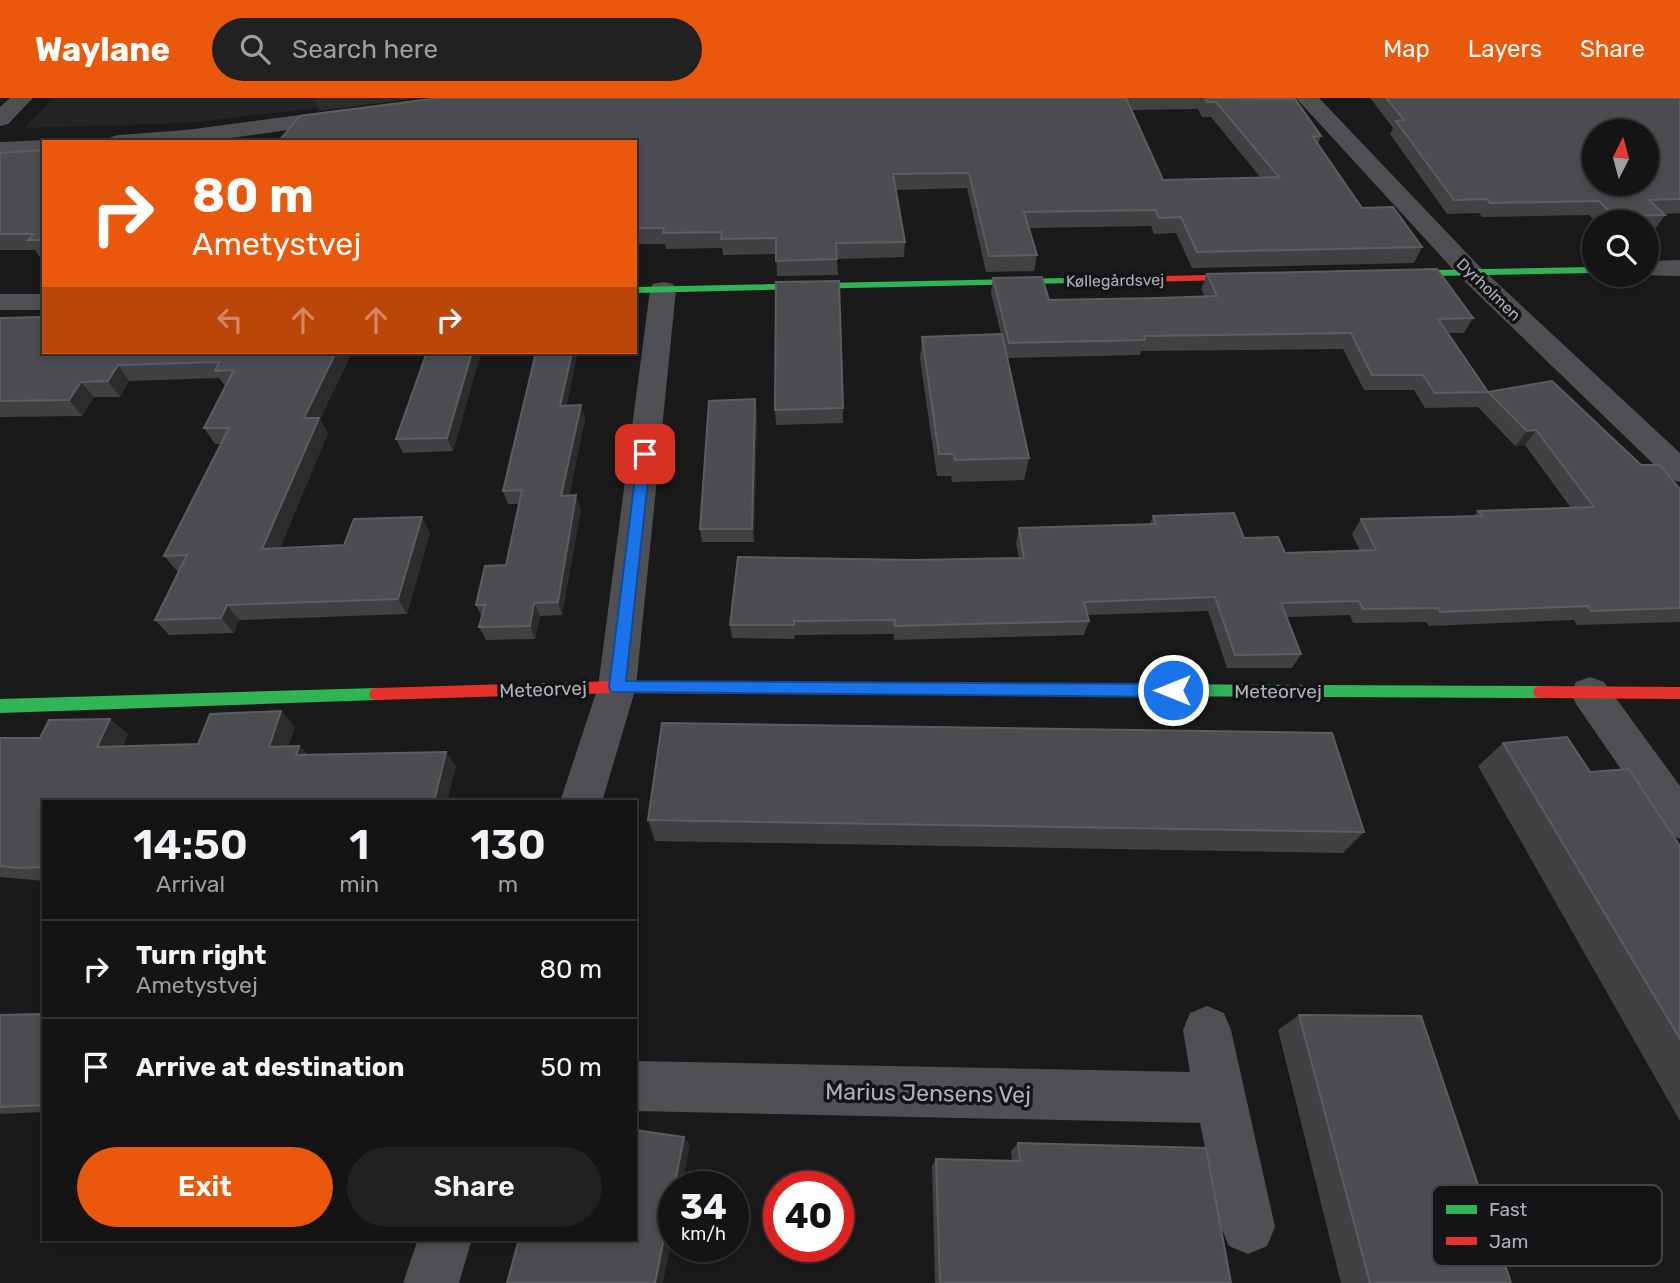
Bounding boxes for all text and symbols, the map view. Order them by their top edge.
search box [212,18,702,81]
text: Waylane [35,30,170,69]
icon: search [236,30,274,68]
text: Search here [292,34,438,65]
text: Map [1383,35,1430,63]
text: Layers [1468,35,1542,63]
text: Share [1580,35,1645,63]
north arrow [1582,119,1659,196]
map controls [1582,119,1659,287]
text: 80 m [192,166,314,224]
icon: right [77,168,168,259]
button: search [1582,210,1659,287]
text: Ametystvej [192,225,361,263]
street label: Dyrholmen [1453,254,1525,325]
street label: Køllegårdsvej [1066,270,1164,291]
icon: left [211,301,249,339]
icon: ahead [284,301,322,339]
icon: ahead [357,301,395,339]
icon: right [430,301,468,339]
pin [615,424,675,484]
icon: arrive [626,435,664,473]
position arrow [1136,653,1210,727]
street label: Meteorvej [499,676,587,703]
street label: Meteorvej [1234,680,1322,703]
text: 14:50 [133,820,248,870]
text: 1 [349,820,369,870]
text: 130 [470,820,546,870]
text: Arrival [156,870,225,898]
text: min [339,870,379,898]
text: m [498,870,518,898]
text: Turn right [136,940,266,971]
icon: right [77,950,115,988]
text: 80 m [539,954,602,985]
text: Ametystvej [136,971,258,999]
icon: arrive [77,1048,115,1086]
text: Arrive at destination [136,1052,404,1083]
text: 50 m [541,1052,602,1083]
street label: Marius Jensens Vej [825,1077,1031,1109]
button: Exit [77,1147,333,1227]
button: Share [347,1147,602,1227]
speed limit sign: 40 [763,1171,854,1262]
legend [1432,1185,1662,1266]
text: 34 [680,1186,727,1228]
text: Fast [1489,1198,1528,1221]
text: km/h [681,1223,726,1245]
text: Jam [1489,1230,1528,1253]

